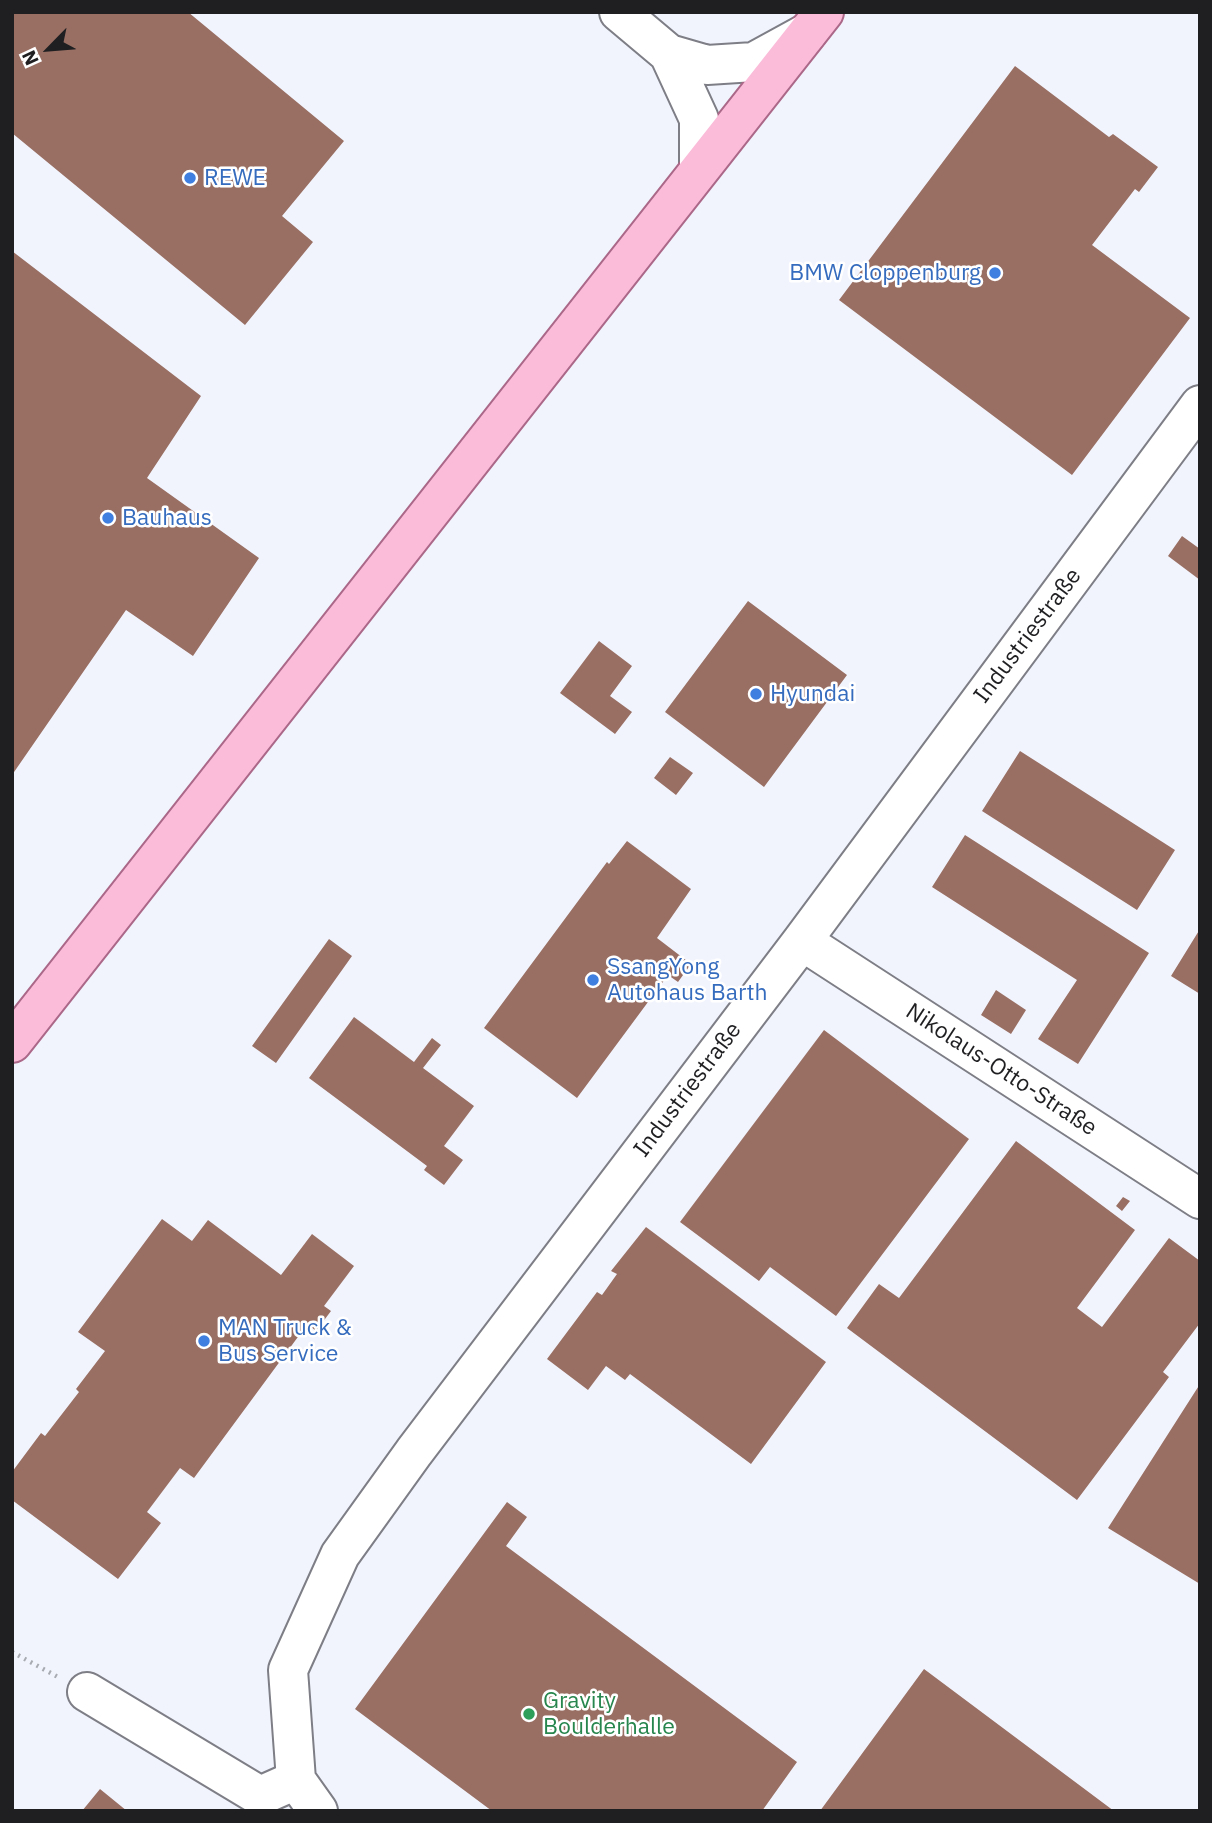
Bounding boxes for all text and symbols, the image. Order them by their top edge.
north arrow [14,14,84,84]
text: N [16,47,44,69]
place label: REWE [204,164,266,192]
marker: REWE [182,170,198,186]
place label: BMW Cloppenburg [789,259,981,287]
marker: BMW Cloppenburg [987,265,1003,281]
place label: Bauhaus [122,504,212,532]
marker: Bauhaus [100,510,116,526]
street label: Industriestraße [968,563,1088,709]
place label: Hyundai [770,680,855,708]
marker: Hyundai [748,686,764,702]
place label: SsangYong Autohaus Barth [607,953,768,1007]
marker: SsangYong Autohaus Barth [585,972,601,988]
street label: Nikolaus-Otto-Straße [900,998,1102,1142]
street label: Industriestraße [628,1017,748,1163]
place label: MAN Truck & Bus Service [218,1314,352,1368]
marker: MAN Truck & Bus Service [196,1333,212,1349]
place label: Gravity Boulderhalle [543,1687,675,1741]
marker: Gravity Boulderhalle [521,1706,537,1722]

